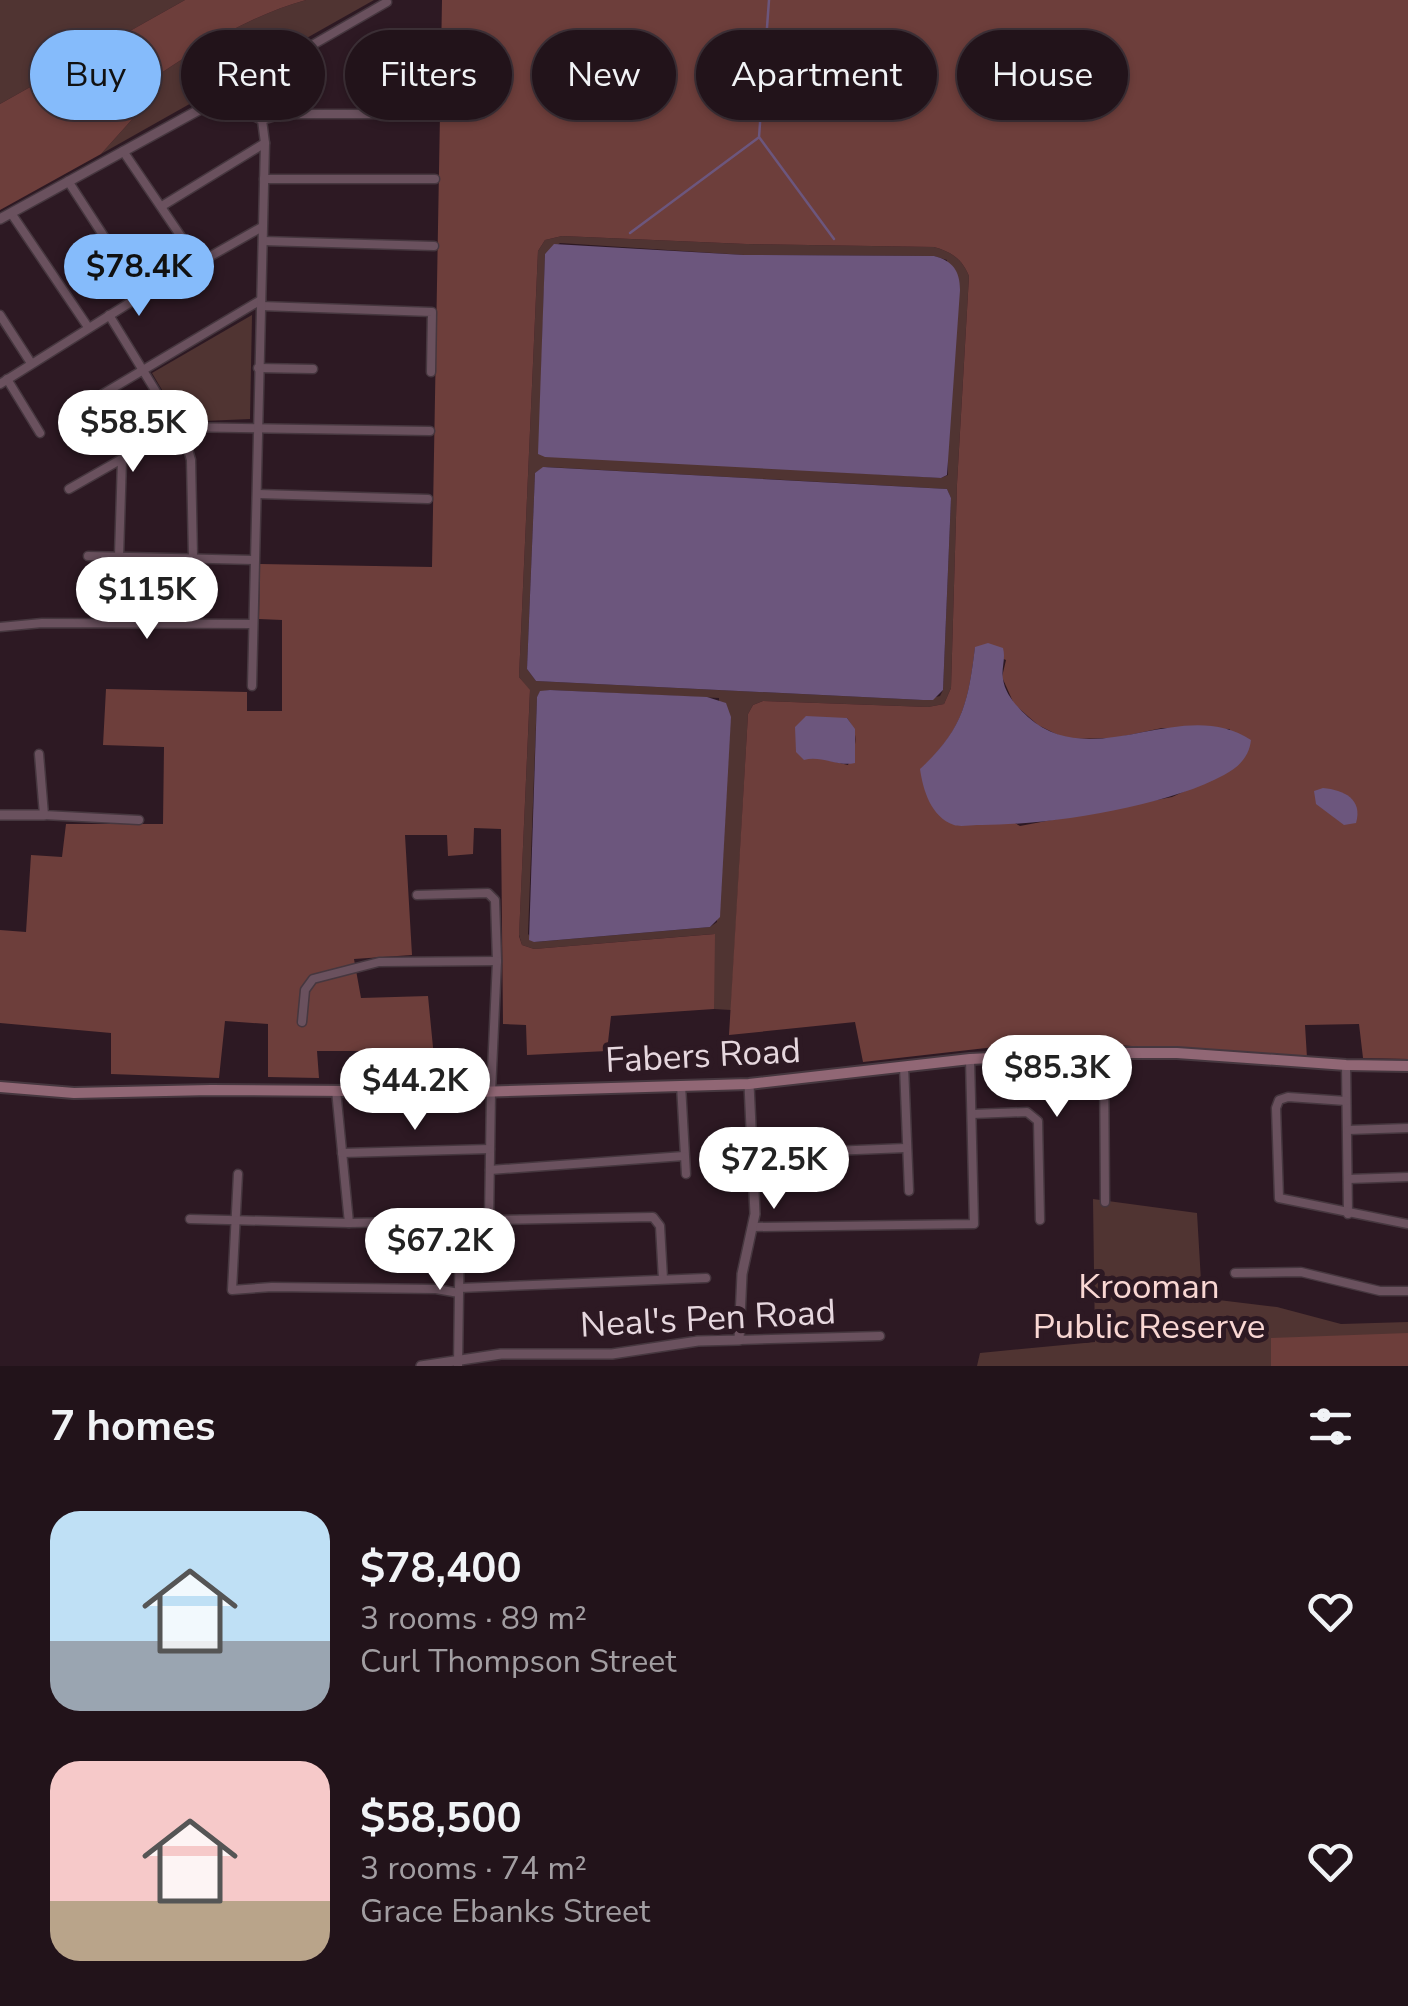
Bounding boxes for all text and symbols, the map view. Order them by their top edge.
chip: Buy [30,30,161,120]
chip: Rent [181,30,325,120]
chip: Filters [345,30,512,120]
chip: New [532,30,676,120]
chip: Apartment [696,30,937,120]
chip: House [957,30,1128,120]
pin: $78.4K [58,234,220,319]
text: $78.4K [86,245,192,288]
pin: $58.5K [52,390,214,475]
text: $58.5K [80,401,186,444]
pin: $115K [77,557,217,642]
text: $115K [98,568,196,611]
street label: Fabers Road [604,1027,802,1084]
pin: $85.3K [976,1035,1138,1120]
text: $85.3K [1004,1046,1110,1089]
pin: $44.2K [334,1048,496,1133]
text: $44.2K [362,1059,468,1102]
pin: $72.5K [693,1127,855,1212]
text: $72.5K [721,1138,827,1181]
pin: $67.2K [359,1208,521,1293]
text: $67.2K [387,1219,493,1262]
park label: Krooman Public Reserve [1033,1263,1265,1350]
street label: Neal's Pen Road [579,1288,837,1349]
text: 7 homes [50,1398,215,1455]
icon: filters [1303,1399,1358,1454]
text: $78,400 [360,1540,522,1597]
icon: home [130,1551,250,1671]
icon: heart [1303,1584,1358,1639]
text: 3 rooms · 89 m² [360,1597,587,1640]
text: Curl Thompson Street [360,1640,676,1683]
text: $58,500 [360,1790,522,1847]
icon: home [130,1801,250,1921]
icon: heart [1303,1834,1358,1889]
text: 3 rooms · 74 m² [360,1847,587,1890]
text: Grace Ebanks Street [360,1890,650,1933]

